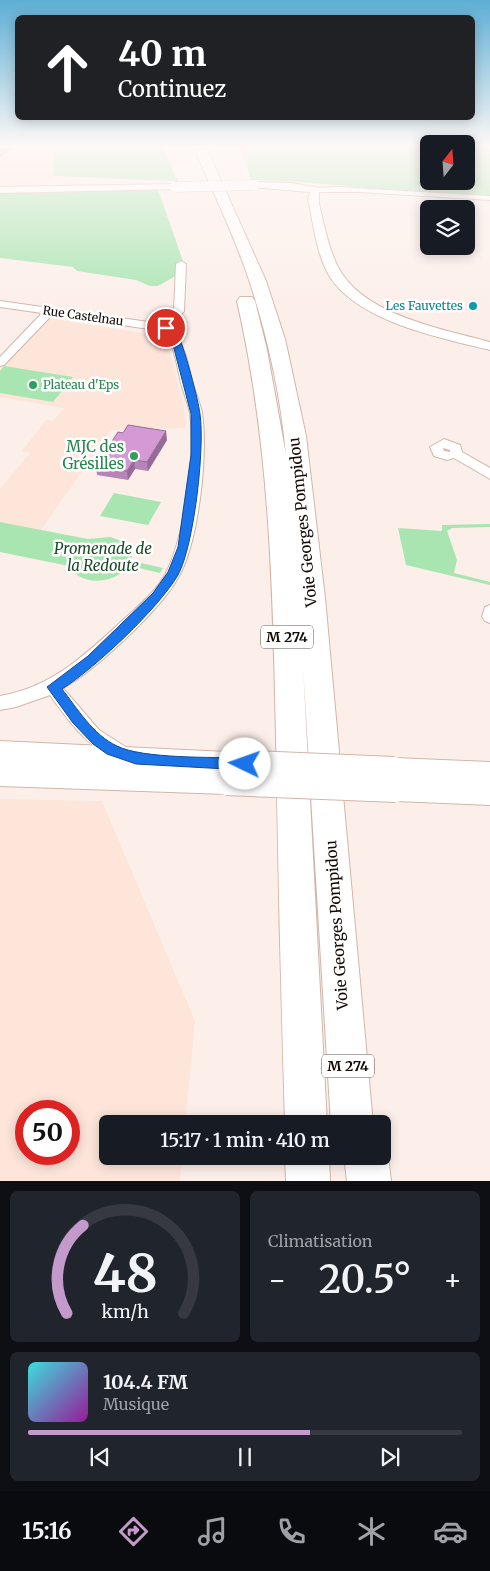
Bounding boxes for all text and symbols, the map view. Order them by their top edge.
text: 40 m [118,32,206,76]
icon: ahead [35,35,100,100]
text: Continuez [118,75,226,103]
north arrow [420,135,475,190]
map controls [420,135,475,255]
button: layers [420,200,475,255]
place label: Les Fauvettes [385,298,463,313]
marker: Les Fauvettes [467,300,479,312]
street label: Rue Castelnau [42,302,125,329]
pin [145,307,187,349]
icon: arrive [152,314,180,342]
place label: Plateau d'Eps [43,377,119,392]
marker: Plateau d'Eps [27,379,39,391]
street label: Voie Georges Pompidou [284,436,321,609]
place label: MJC des Grésilles [62,437,124,473]
marker: MJC des Grésilles [128,450,140,462]
park label: Promenade de la Redoute [54,539,152,575]
road number: M 274 [261,626,313,649]
position arrow [218,737,270,789]
street label: Voie Georges Pompidou [321,839,352,1012]
road number: M 274 [322,1054,374,1078]
speed limit sign: 50 [15,1100,80,1165]
text: 15:17 · 1 min · 410 m [160,1128,330,1152]
text: Climatisation [268,1231,372,1251]
text: 48 [92,1241,158,1306]
text: 20.5° [319,1256,411,1303]
text: − [268,1262,287,1298]
text: + [443,1262,462,1298]
text: km/h [101,1300,149,1323]
text: 104.4 FM [103,1370,188,1394]
text: Musique [103,1394,169,1414]
icon: previous [86,1443,114,1471]
icon: pause [231,1443,259,1471]
icon: next [376,1443,404,1471]
icon: directions [116,1514,151,1549]
icon: music [195,1514,230,1549]
icon: phone [274,1514,309,1549]
icon: climate [354,1514,389,1549]
icon: car [433,1514,468,1549]
text: 15:16 [22,1517,72,1545]

